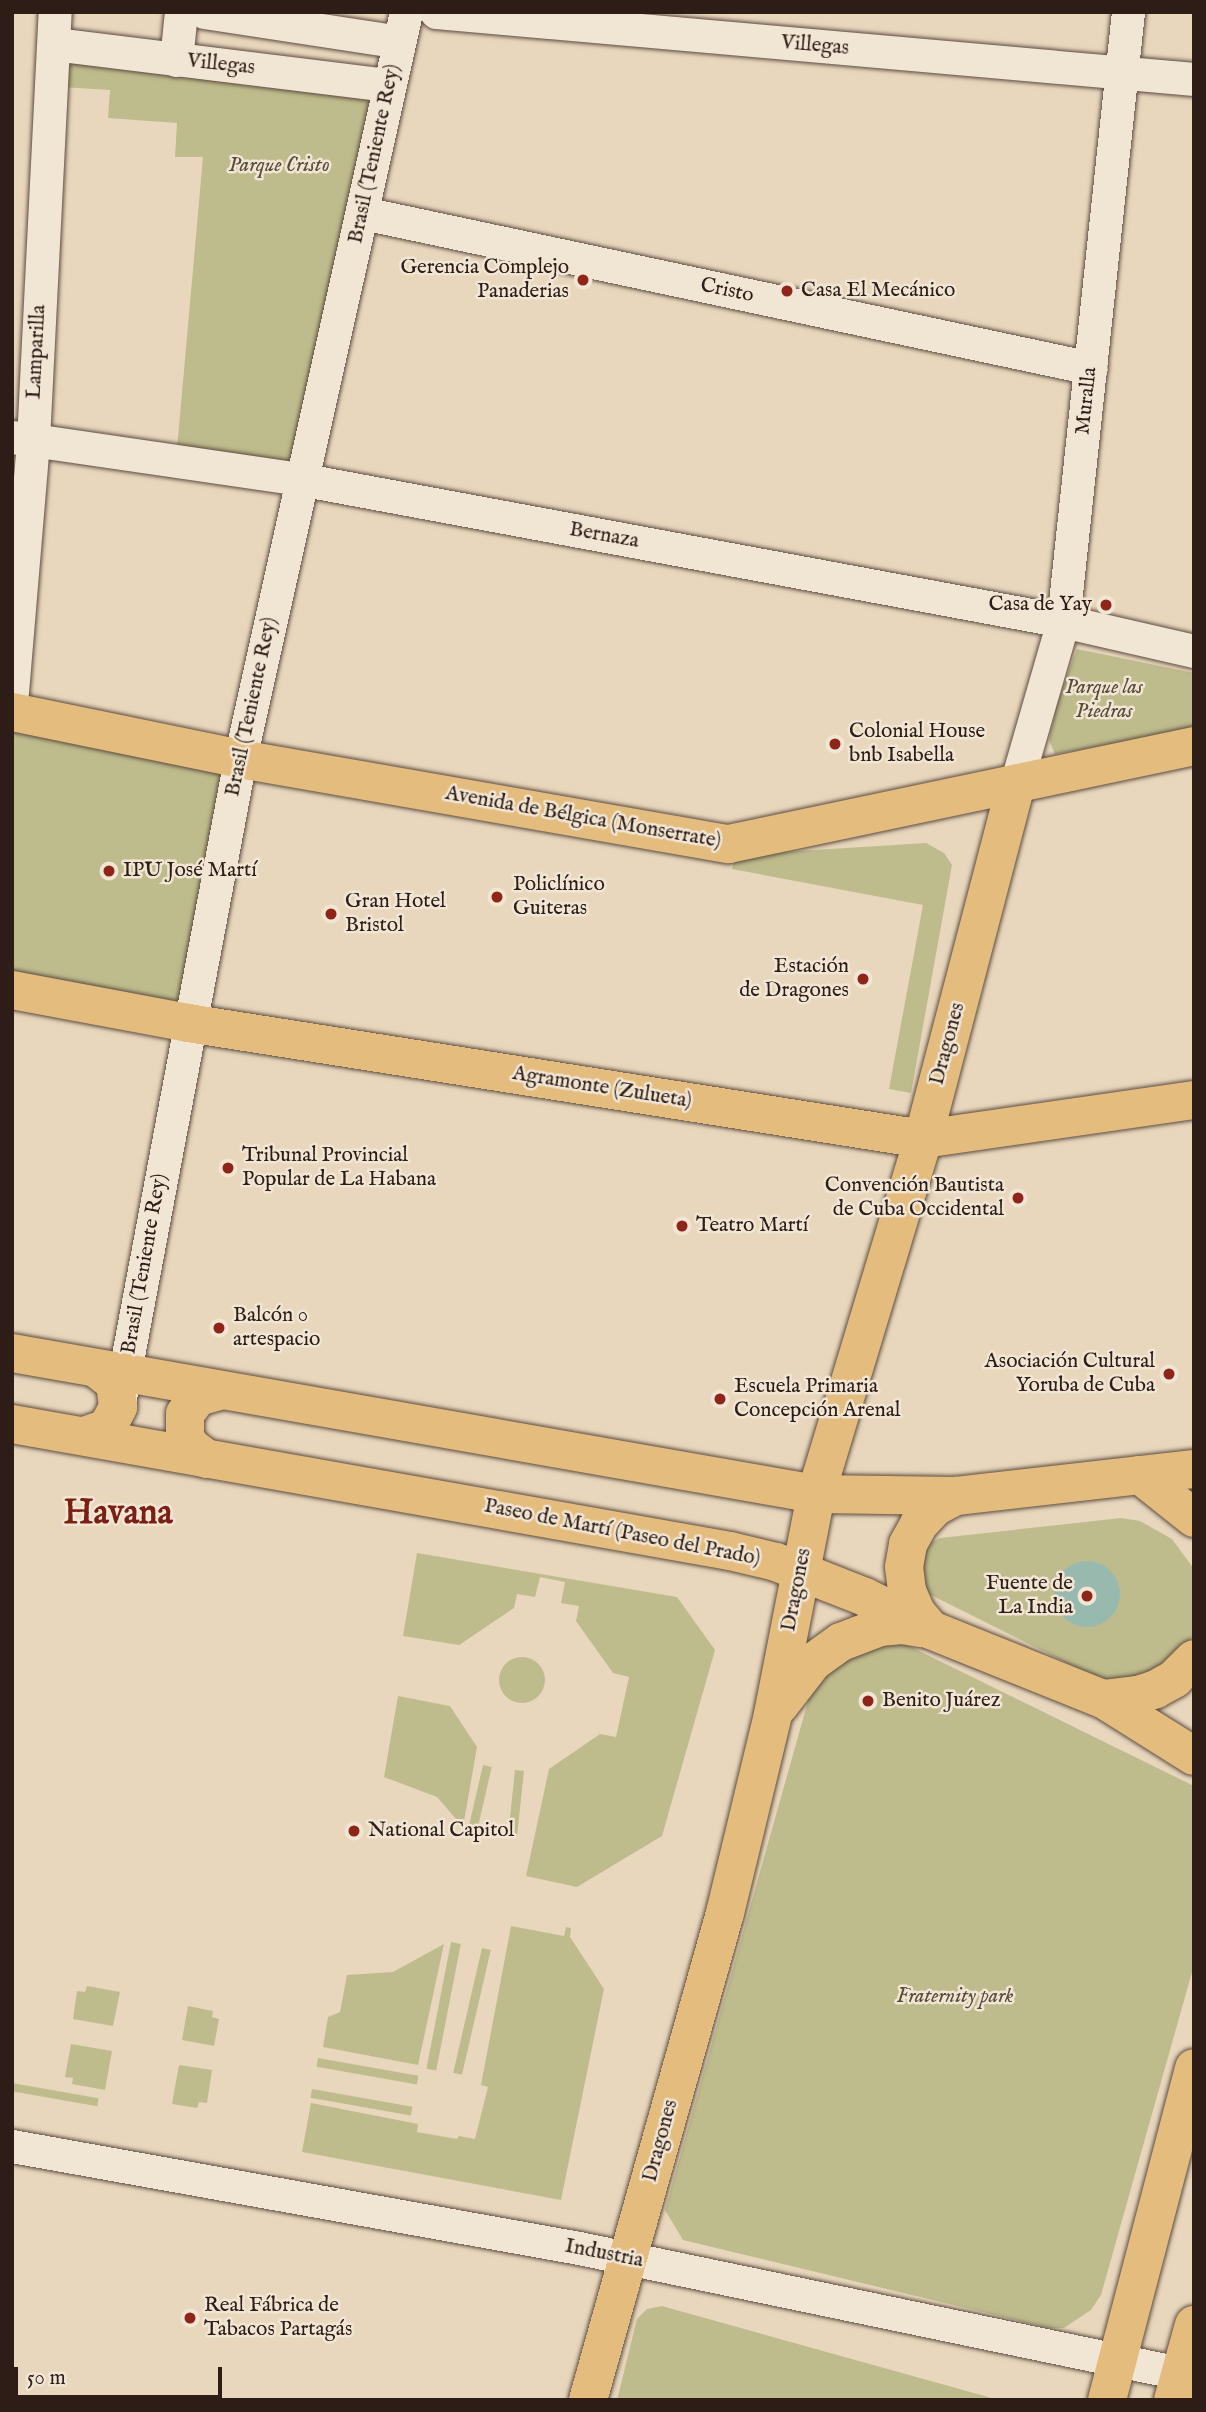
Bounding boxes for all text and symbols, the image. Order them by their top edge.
street label: Villegas [780,30,850,62]
street label: Villegas [186,49,256,81]
street label: Brasil (Teniente Rey) [344,62,406,246]
park label: Parque Cristo [228,153,330,179]
place label: Gerencia Complejo Panaderias [400,255,569,305]
marker: Gerencia Complejo Panaderias [575,272,591,288]
street label: Cristo [698,273,756,309]
place label: Casa El Mecánico [801,278,955,304]
marker: Casa El Mecánico [779,283,795,299]
street label: Lamparilla [22,304,52,400]
street label: Muralla [1071,366,1103,436]
street label: Bernaza [567,517,641,555]
place label: Casa de Yay [989,592,1092,618]
marker: Casa de Yay [1098,597,1114,613]
street label: Brasil (Teniente Rey) [221,615,283,799]
park label: Parque las Piedras [1065,675,1143,725]
place label: Colonial House bnb Isabella [849,719,985,769]
marker: Colonial House bnb Isabella [827,736,843,752]
street label: Avenida de Bélgica (Monserrate) [443,781,723,855]
place label: IPU José Martí [123,858,257,884]
marker: IPU José Martí [101,863,117,879]
place label: Policlínico Guiteras [513,872,605,922]
marker: Policlínico Guiteras [487,887,507,907]
place label: Gran Hotel Bristol [345,889,446,939]
marker: Gran Hotel Bristol [323,906,339,922]
place label: Estación de Dragones [739,954,849,1004]
marker: Estación de Dragones [855,971,871,987]
street label: Dragones [925,1000,971,1088]
street label: Agramonte (Zulueta) [511,1061,693,1115]
place label: Tribunal Provincial Popular de La Habana [242,1143,436,1193]
marker: Tribunal Provincial Popular de La Habana [220,1160,236,1176]
street label: Brasil (Teniente Rey) [117,1172,173,1356]
place label: Convención Bautista de Cuba Occidental [825,1173,1004,1223]
marker: Convención Bautista de Cuba Occidental [1010,1190,1026,1206]
place label: Teatro Martí [696,1213,808,1239]
marker: Teatro Martí [674,1218,690,1234]
place label: Balcón 0 artespacio [233,1303,320,1353]
marker: Balcón 0 artespacio [211,1320,227,1336]
place label: Asociación Cultural Yoruba de Cuba [985,1349,1155,1399]
marker: Asociación Cultural Yoruba de Cuba [1161,1366,1177,1382]
place label: Escuela Primaria Concepción Arenal [734,1374,901,1424]
marker: Escuela Primaria Concepción Arenal [712,1391,728,1407]
district label: Havana [63,1493,173,1535]
street label: Paseo de Martí (Paseo del Prado) [482,1494,762,1572]
street label: Dragones [777,1546,817,1634]
place label: Fuente de La India [986,1571,1073,1621]
marker: Fuente de La India [1079,1588,1095,1604]
place label: Benito Juárez [882,1688,1000,1714]
marker: Benito Juárez [860,1693,876,1709]
place label: National Capitol [368,1818,514,1844]
marker: National Capitol [346,1823,362,1839]
park label: Fraternity park [896,1984,1014,2010]
street label: Dragones [638,2097,684,2185]
street label: Industria [563,2234,645,2274]
place label: Real Fábrica de Tabacos Partagás [204,2293,352,2343]
marker: Real Fábrica de Tabacos Partagás [182,2310,198,2326]
scale bar [18,2352,226,2396]
text: 50 m [27,2365,66,2392]

